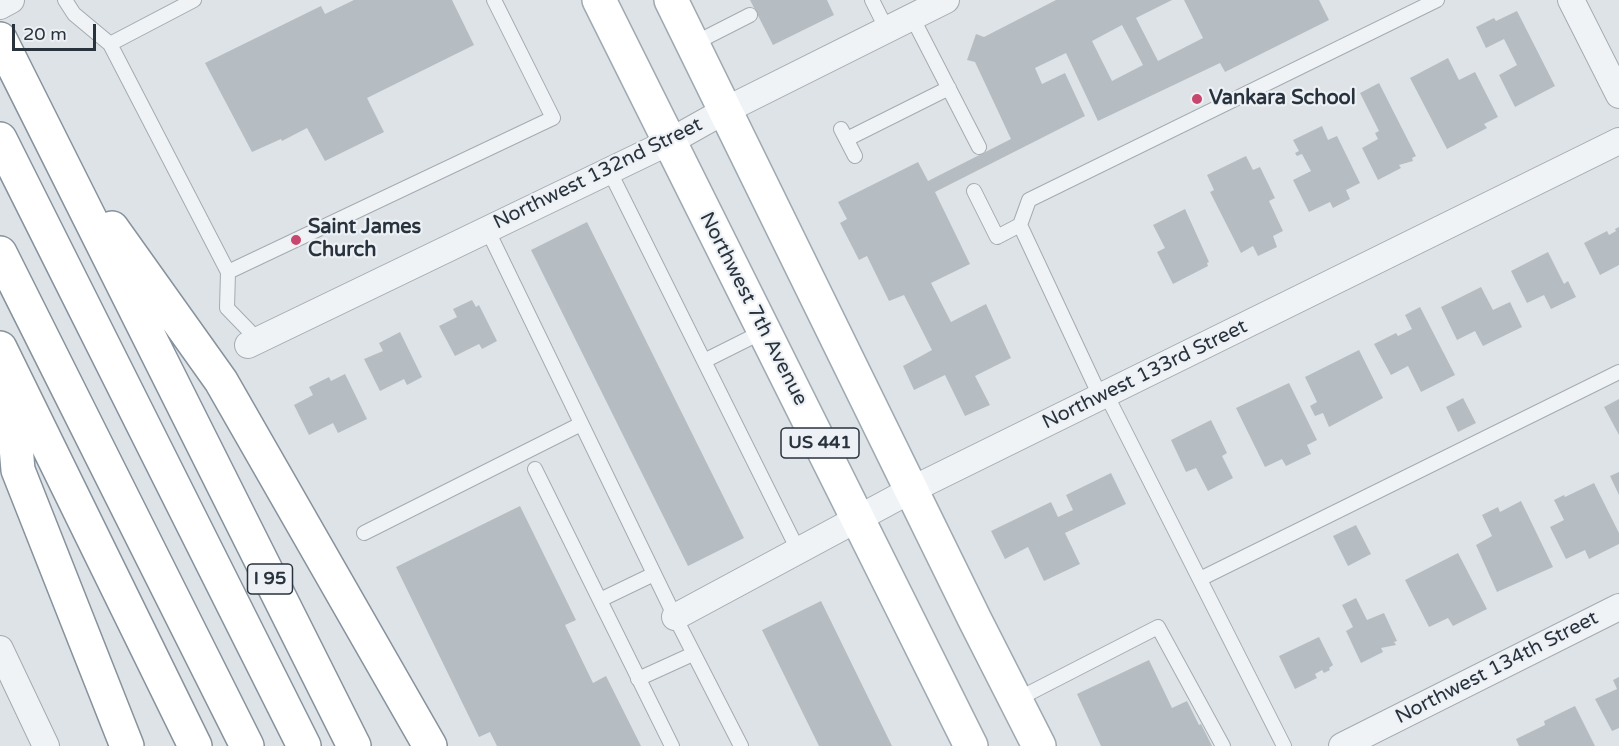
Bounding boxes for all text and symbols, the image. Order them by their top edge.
scale bar [15,12,99,50]
text: 20 m [23,23,67,45]
place label: Vankara School [1209,87,1356,111]
marker: Vankara School [1190,92,1204,106]
street label: Northwest 132nd Street [490,113,706,235]
street label: Northwest 7th Avenue [694,208,812,410]
place label: Saint James Church [308,216,421,263]
marker: Saint James Church [289,233,303,247]
street label: Northwest 133rd Street [1039,315,1251,435]
road number: US 441 [781,428,859,458]
road number: I 95 [248,564,292,594]
street label: Northwest 134th Street [1392,606,1602,730]

